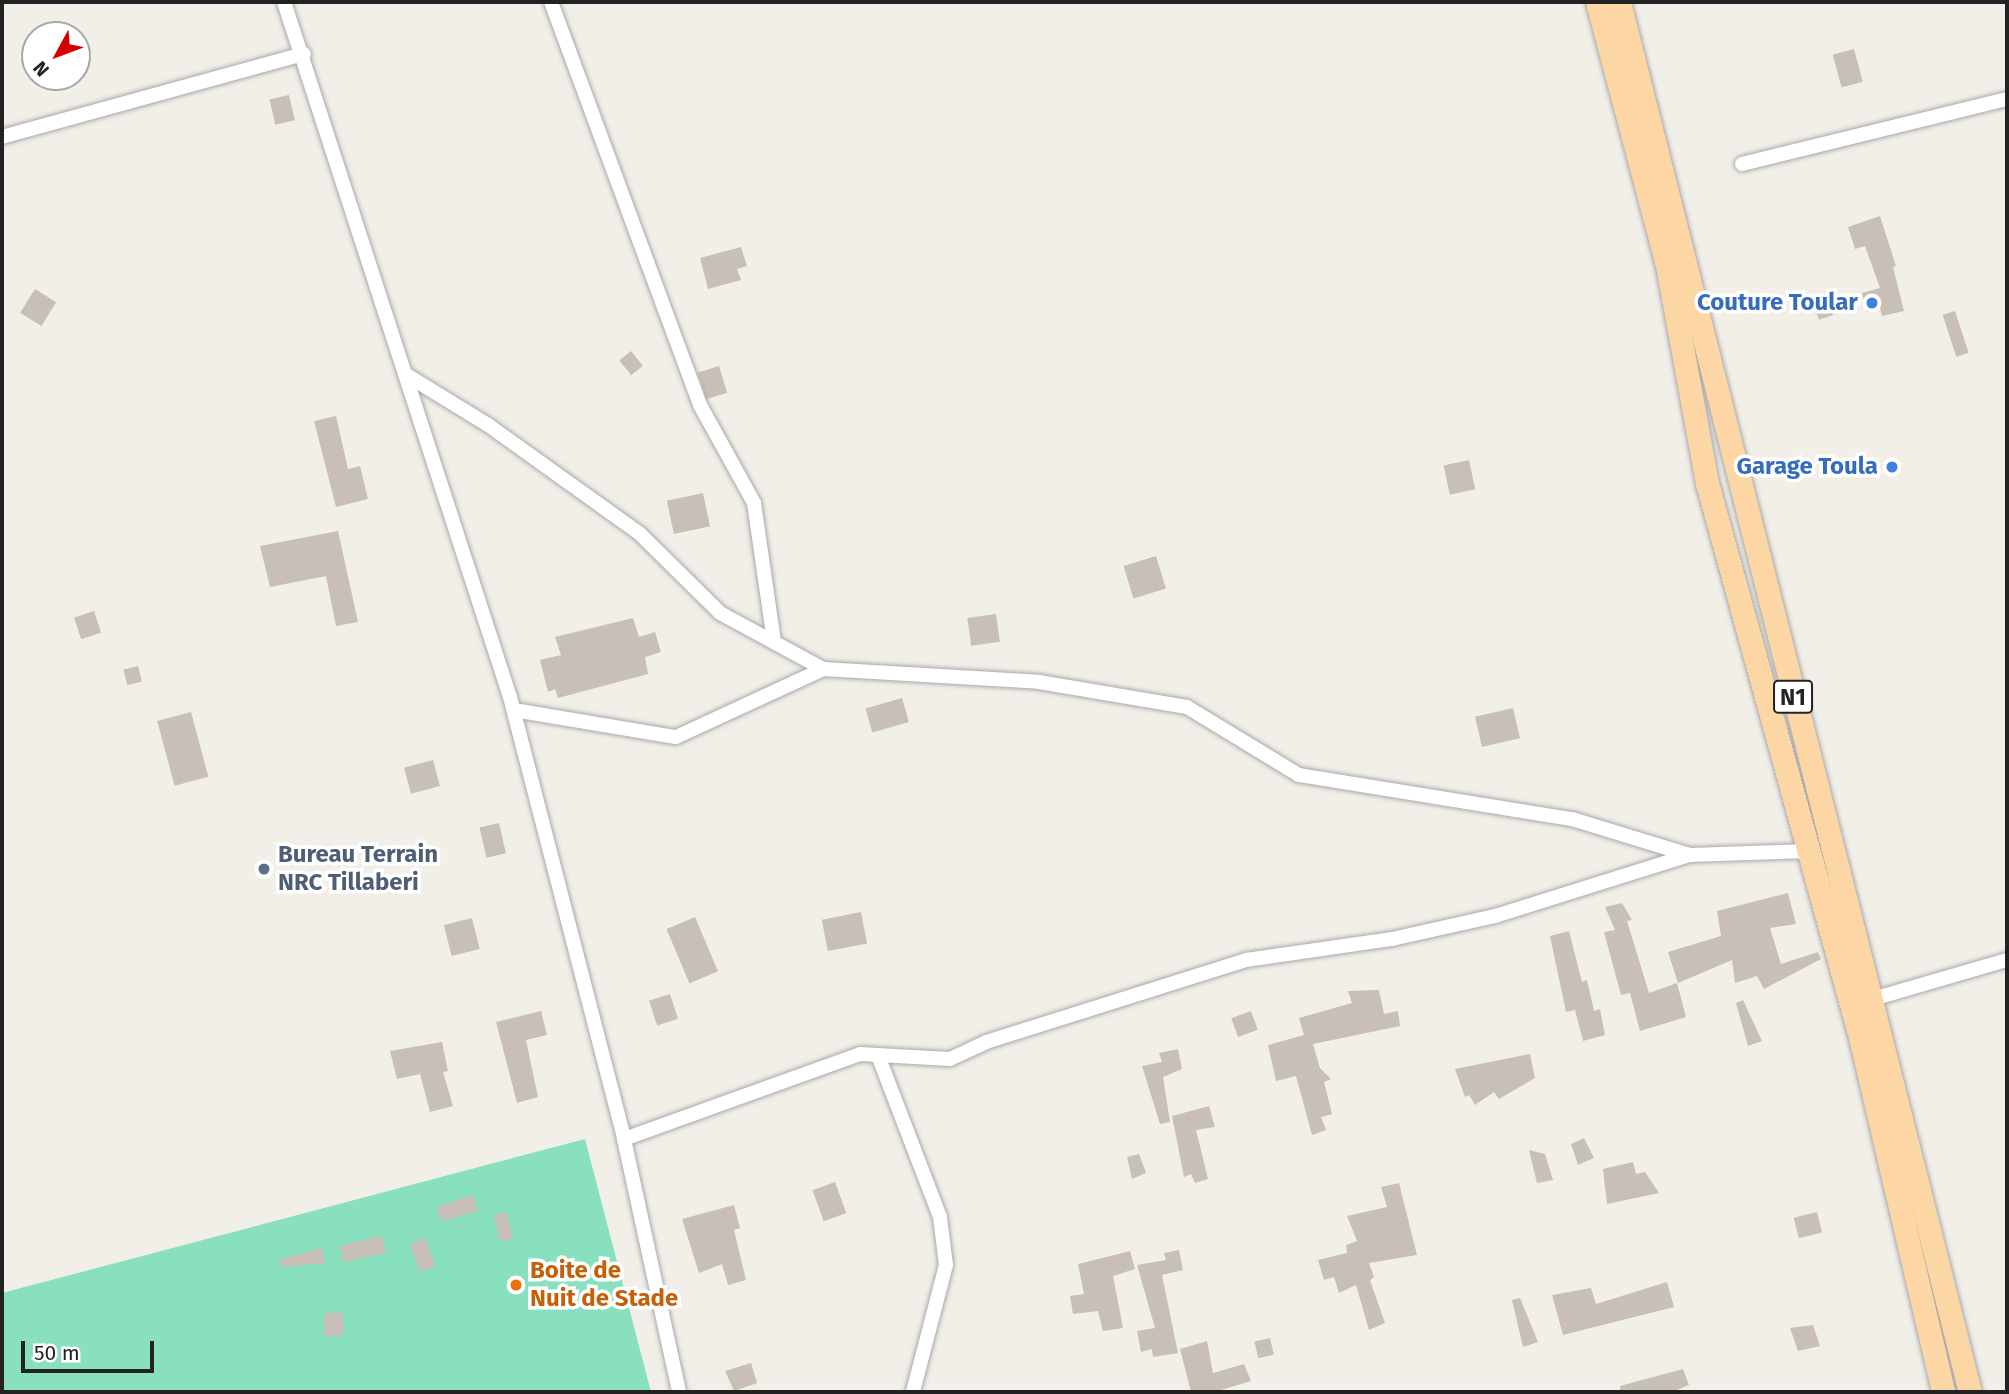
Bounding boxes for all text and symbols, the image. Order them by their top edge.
north arrow [21,21,91,91]
text: N [28,56,54,81]
place label: Couture Toular [1697,289,1858,317]
marker: Couture Toular [1864,295,1880,311]
place label: Garage Toula [1736,453,1878,481]
marker: Garage Toula [1884,459,1900,475]
road number: N1 [1772,678,1814,716]
place label: Bureau Terrain NRC Tillaberi [278,841,438,897]
marker: Bureau Terrain NRC Tillaberi [256,861,272,877]
place label: Boite de Nuit de Stade [530,1257,678,1313]
marker: Boite de Nuit de Stade [508,1277,524,1293]
scale bar [24,1328,158,1372]
text: 50 m [34,1340,80,1366]

